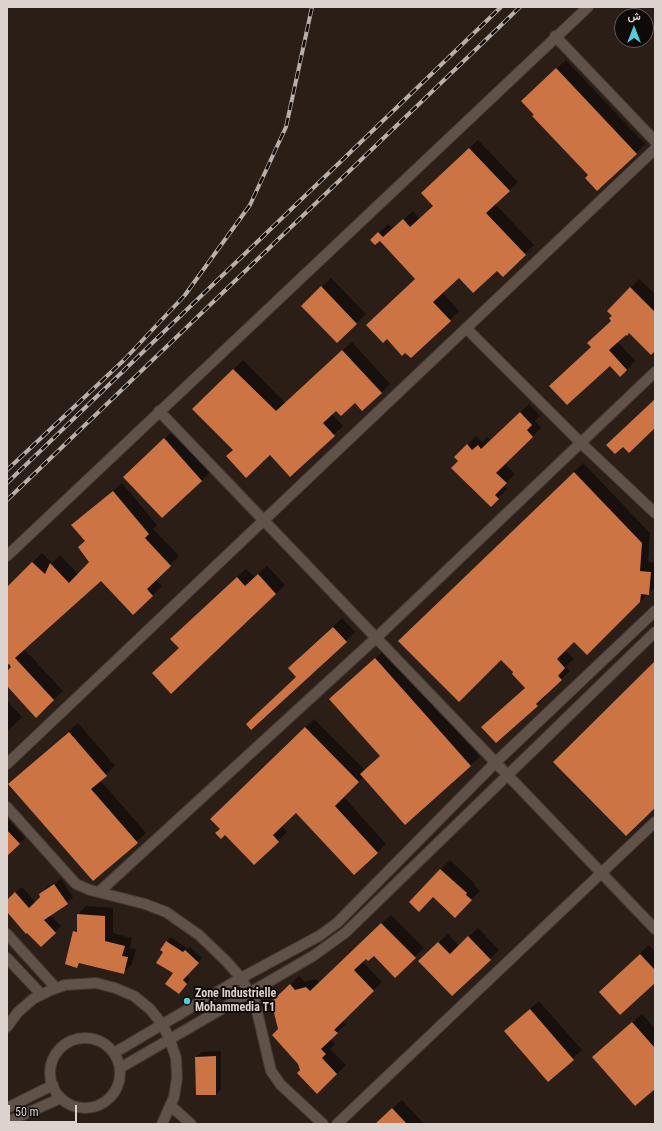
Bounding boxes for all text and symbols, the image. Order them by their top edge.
north arrow [614,8,654,48]
text: ش [627,10,641,23]
place label: Zone Industrielle Mohammedia T1 [195,987,276,1015]
marker: Zone Industrielle Mohammedia T1 [182,996,192,1006]
scale bar [10,1097,79,1123]
text: 50 m [15,1105,39,1119]

